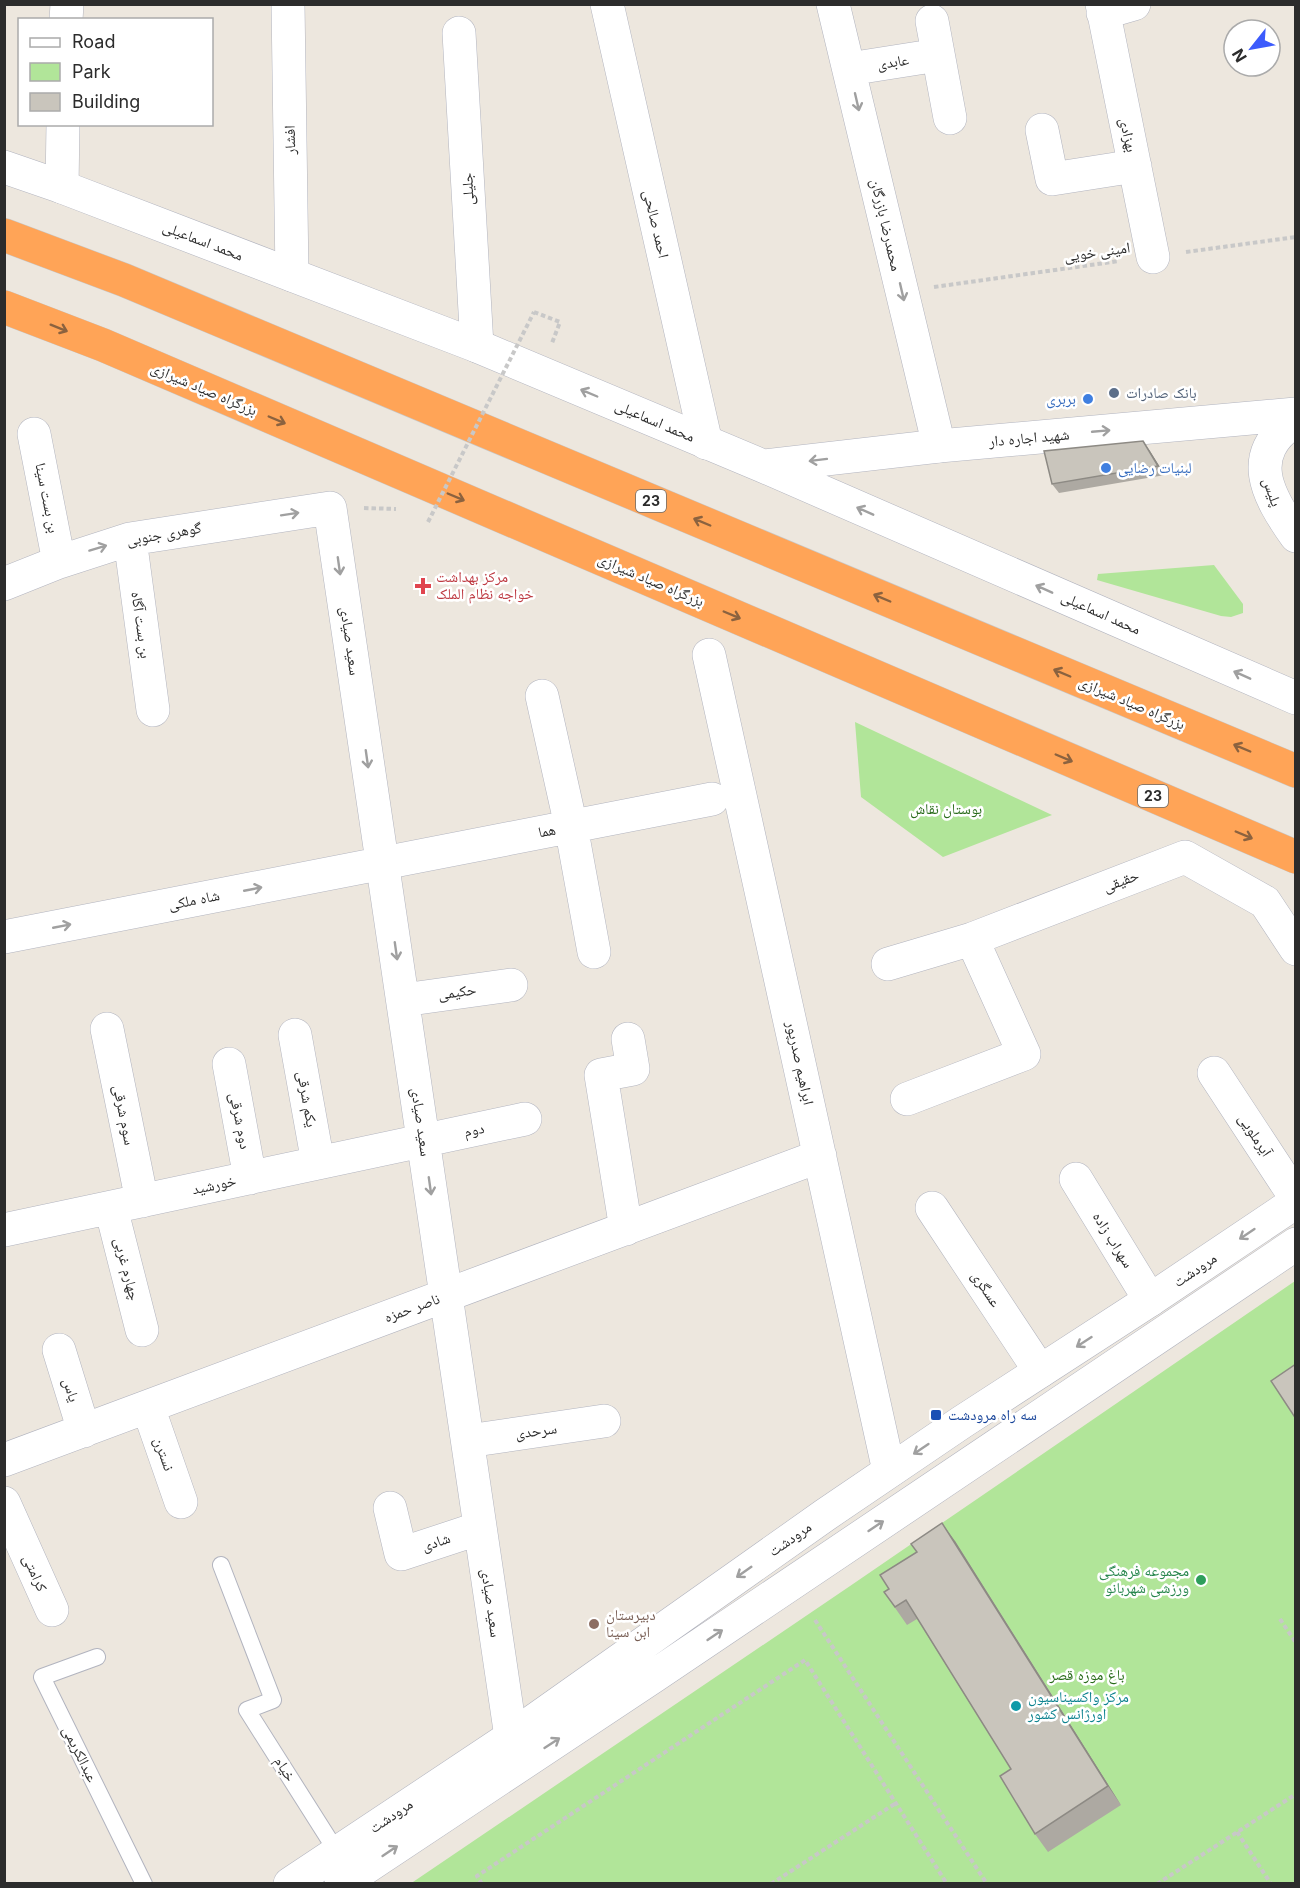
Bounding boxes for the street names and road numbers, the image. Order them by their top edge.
street label: عابدی [876,50,911,74]
street label: بهزادی [1115,116,1141,154]
street label: افشار [280,125,299,156]
street label: جلیلی [457,172,479,206]
street label: محمدرضا بازرگان [866,177,906,273]
street label: احمد صالحی [638,188,674,260]
street label: محمد اسماعیلی [160,216,246,266]
street label: امینی خویی [1063,237,1131,267]
street label: بزرگراه صیاد شیرازی [148,358,260,420]
street label: محمد اسماعیلی [612,395,698,447]
street label: شهید اجاره دار [987,425,1070,451]
street label: بن بست سینا [30,461,64,535]
street label: پلیس [1258,475,1286,509]
road number: 23 [636,490,666,512]
street label: گوهری جنوبی [125,518,203,550]
street label: بزرگراه صیاد شیرازی [595,549,707,611]
street label: محمد اسماعیلی [1058,587,1144,639]
street label: بن بست آگاه [126,590,156,660]
street label: سعید صیادی [335,605,365,677]
street label: بزرگراه صیاد شیرازی [1076,672,1188,734]
road number: 23 [1138,785,1168,807]
street label: هما [536,820,557,842]
street label: حقیقی [1100,865,1142,897]
street label: شاه ملکی [167,885,221,915]
street label: حکیمی [437,979,478,1005]
street label: ابراهیم صدرپور [781,1018,819,1107]
street label: یکم شرقی [292,1069,322,1129]
street label: سوم شرقی [108,1083,140,1147]
street label: سعید صیادی [406,1086,436,1158]
street label: دوم شرقی [225,1091,255,1151]
street label: آیرملویی [1234,1110,1277,1161]
street label: دوم [462,1118,486,1142]
street label: خورشید [190,1170,238,1198]
street label: سهراب زاده [1089,1208,1138,1271]
street label: چهارم غربی [109,1235,145,1303]
street label: مرودشت [1169,1248,1220,1291]
street label: عسگری [967,1267,1006,1311]
street label: ناصر حمزه [381,1289,442,1326]
street label: یاس [58,1376,84,1405]
street label: سرحدی [514,1418,558,1444]
street label: نسترن [149,1435,179,1473]
street label: مرودشت [764,1517,815,1560]
street label: شادی [419,1528,453,1556]
street label: کرامتی [18,1551,52,1595]
street label: سعید صیادی [476,1567,506,1639]
street label: عبدالکریمی [58,1722,102,1786]
street label: خیام [270,1753,301,1786]
street label: مرودشت [365,1794,416,1837]

